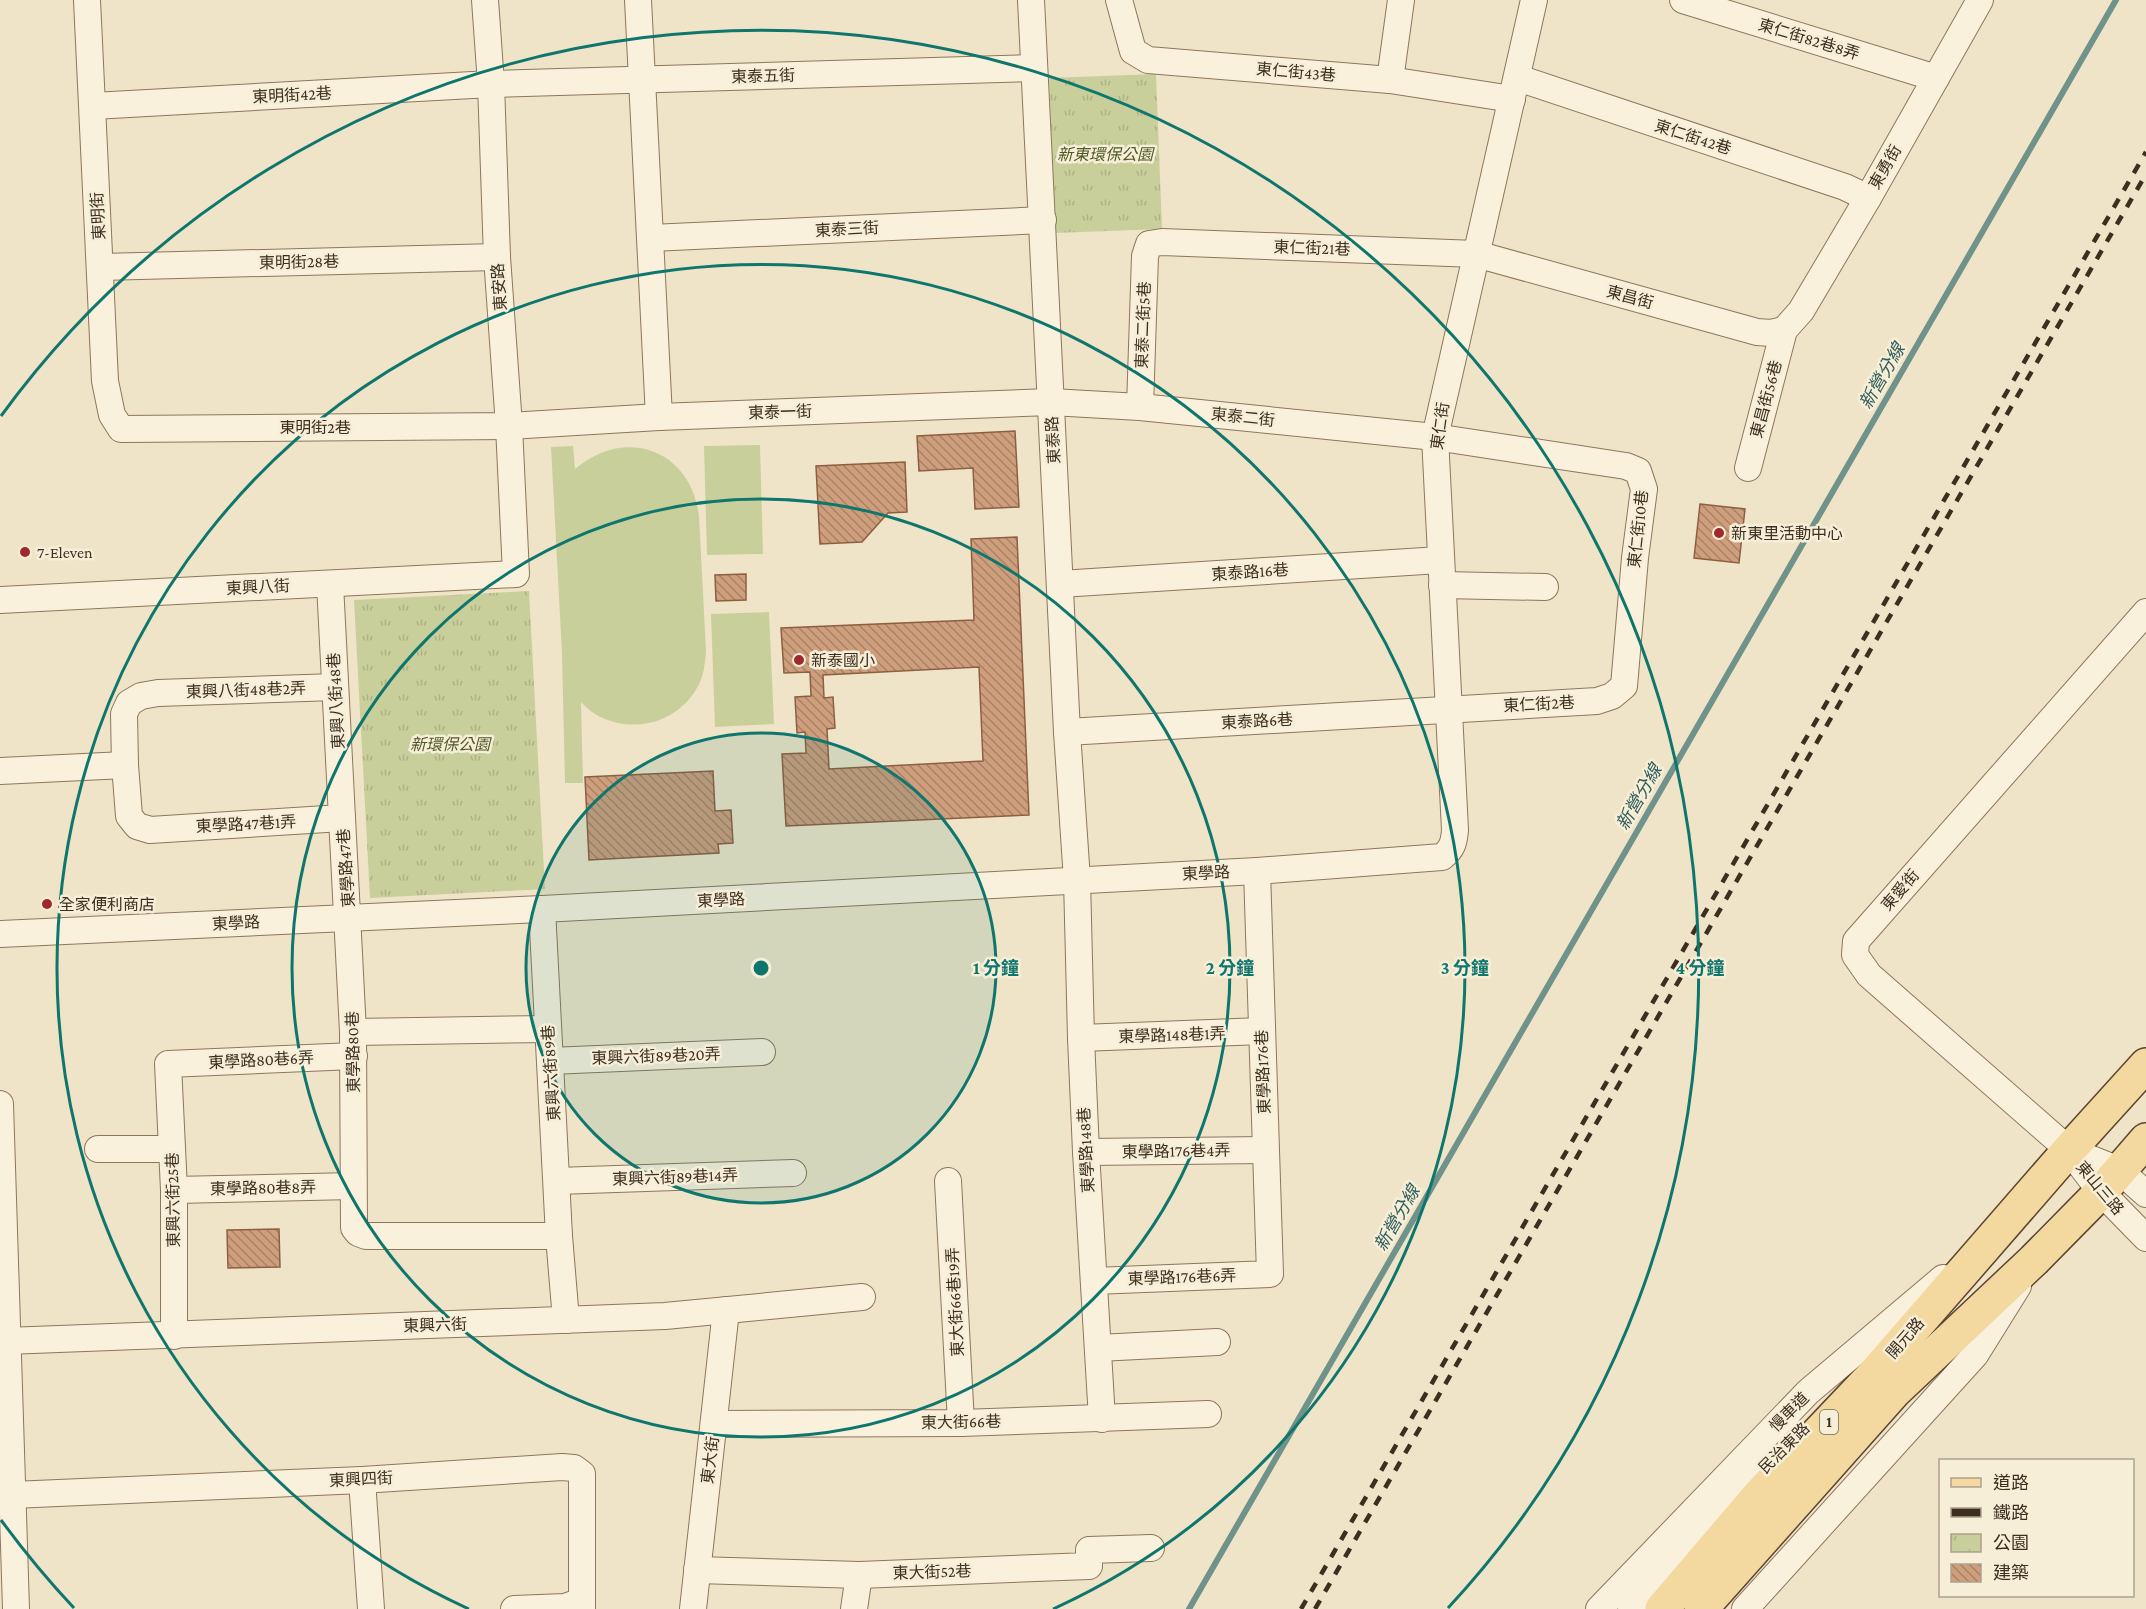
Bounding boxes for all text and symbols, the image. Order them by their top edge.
street label: 東仁街82巷8弄 [1756,16,1862,62]
street label: 東仁街43巷 [1256,60,1336,84]
street label: 東泰五街 [731,66,795,86]
street label: 東明街42巷 [252,84,332,106]
street label: 東仁街42巷 [1652,117,1734,157]
street label: 東勇街 [1866,142,1904,192]
park label: 新東環保公園 [1057,146,1155,163]
street label: 東明街 [88,192,108,240]
street label: 東泰三街 [815,219,879,239]
street label: 東仁街21巷 [1273,238,1351,258]
street label: 東明街28巷 [259,253,339,271]
street label: 東安路 [489,262,509,312]
street label: 東泰二街5巷 [1133,281,1153,369]
street label: 東昌街 [1605,283,1655,311]
water label: 新營分線 [1855,338,1910,412]
street label: 東昌街56巷 [1747,358,1785,440]
street label: 東仁街 [1428,401,1452,451]
street label: 東泰一街 [748,402,812,422]
street label: 東泰二街 [1210,405,1276,429]
street label: 東泰路 [1043,416,1063,464]
street label: 東明街2巷 [279,419,351,436]
street label: 東仁街10巷 [1625,489,1651,569]
place label: 新東里活動中心 [1731,525,1843,542]
marker: 新東里活動中心 [1712,526,1726,540]
place label: 7-Eleven [37,544,93,561]
marker: 7-Eleven [18,545,32,559]
street label: 東泰路16巷 [1211,561,1289,583]
street label: 東興八街 [226,577,290,597]
street label: 東興八街48巷 [325,652,347,750]
place label: 新泰國小 [811,652,875,669]
marker: 新泰國小 [792,653,806,667]
street label: 東興八街48巷2弄 [186,679,306,701]
street label: 東仁街2巷 [1503,694,1575,714]
street label: 東泰路6巷 [1221,711,1293,731]
park label: 新環保公園 [410,736,492,753]
water label: 新營分線 [1612,759,1667,833]
street label: 東學路47巷1弄 [195,813,297,835]
street label: 東學路47巷 [335,828,357,908]
street label: 東學路 [1182,863,1230,883]
street label: 東愛街 [1878,866,1922,914]
street label: 東學路 [697,890,745,910]
place label: 全家便利商店 [59,896,155,913]
marker: 全家便利商店 [40,897,54,911]
street label: 東學路 [212,913,260,933]
centre of rings [751,958,771,978]
text: 1 分鐘 [973,958,1019,978]
text: 2 分鐘 [1206,958,1254,978]
text: 3 分鐘 [1441,958,1489,978]
text: 4 分鐘 [1675,958,1725,978]
street label: 東學路80巷 [344,1011,362,1093]
street label: 東興六街89巷 [539,1024,563,1122]
street label: 東學路148巷1弄 [1118,1025,1226,1045]
street label: 東學路176巷 [1253,1029,1273,1115]
street label: 東興六街89巷20弄 [591,1045,721,1067]
street label: 東學路80巷6弄 [208,1049,314,1071]
street label: 東學路148巷 [1075,1107,1097,1193]
street label: 東學路176巷4弄 [1121,1142,1231,1160]
street label: 東興六街25巷 [164,1152,182,1248]
street label: 東山三路 [2073,1158,2127,1218]
street label: 東興六街89巷14弄 [612,1166,738,1188]
street label: 東學路80巷8弄 [210,1179,316,1197]
water label: 新營分線 [1370,1180,1425,1254]
street label: 東大街66巷19弄 [944,1247,966,1357]
street label: 東學路176巷6弄 [1127,1267,1237,1287]
street label: 開元路 [1883,1314,1927,1362]
street label: 東興六街 [403,1315,467,1335]
street label: 慢車道 [1766,1389,1812,1435]
road number: 1 [1820,1410,1838,1434]
street label: 東大街66巷 [921,1413,1001,1431]
street label: 民治東路 [1755,1419,1813,1477]
street label: 東大街 [699,1435,721,1485]
legend [1939,1459,2134,1597]
street label: 東興四街 [329,1469,393,1489]
text: 道路 [1993,1473,2029,1493]
text: 鐵路 [1993,1503,2029,1523]
text: 公園 [1993,1533,2029,1553]
street label: 東大街52巷 [892,1562,972,1582]
text: 建築 [1993,1563,2029,1583]

